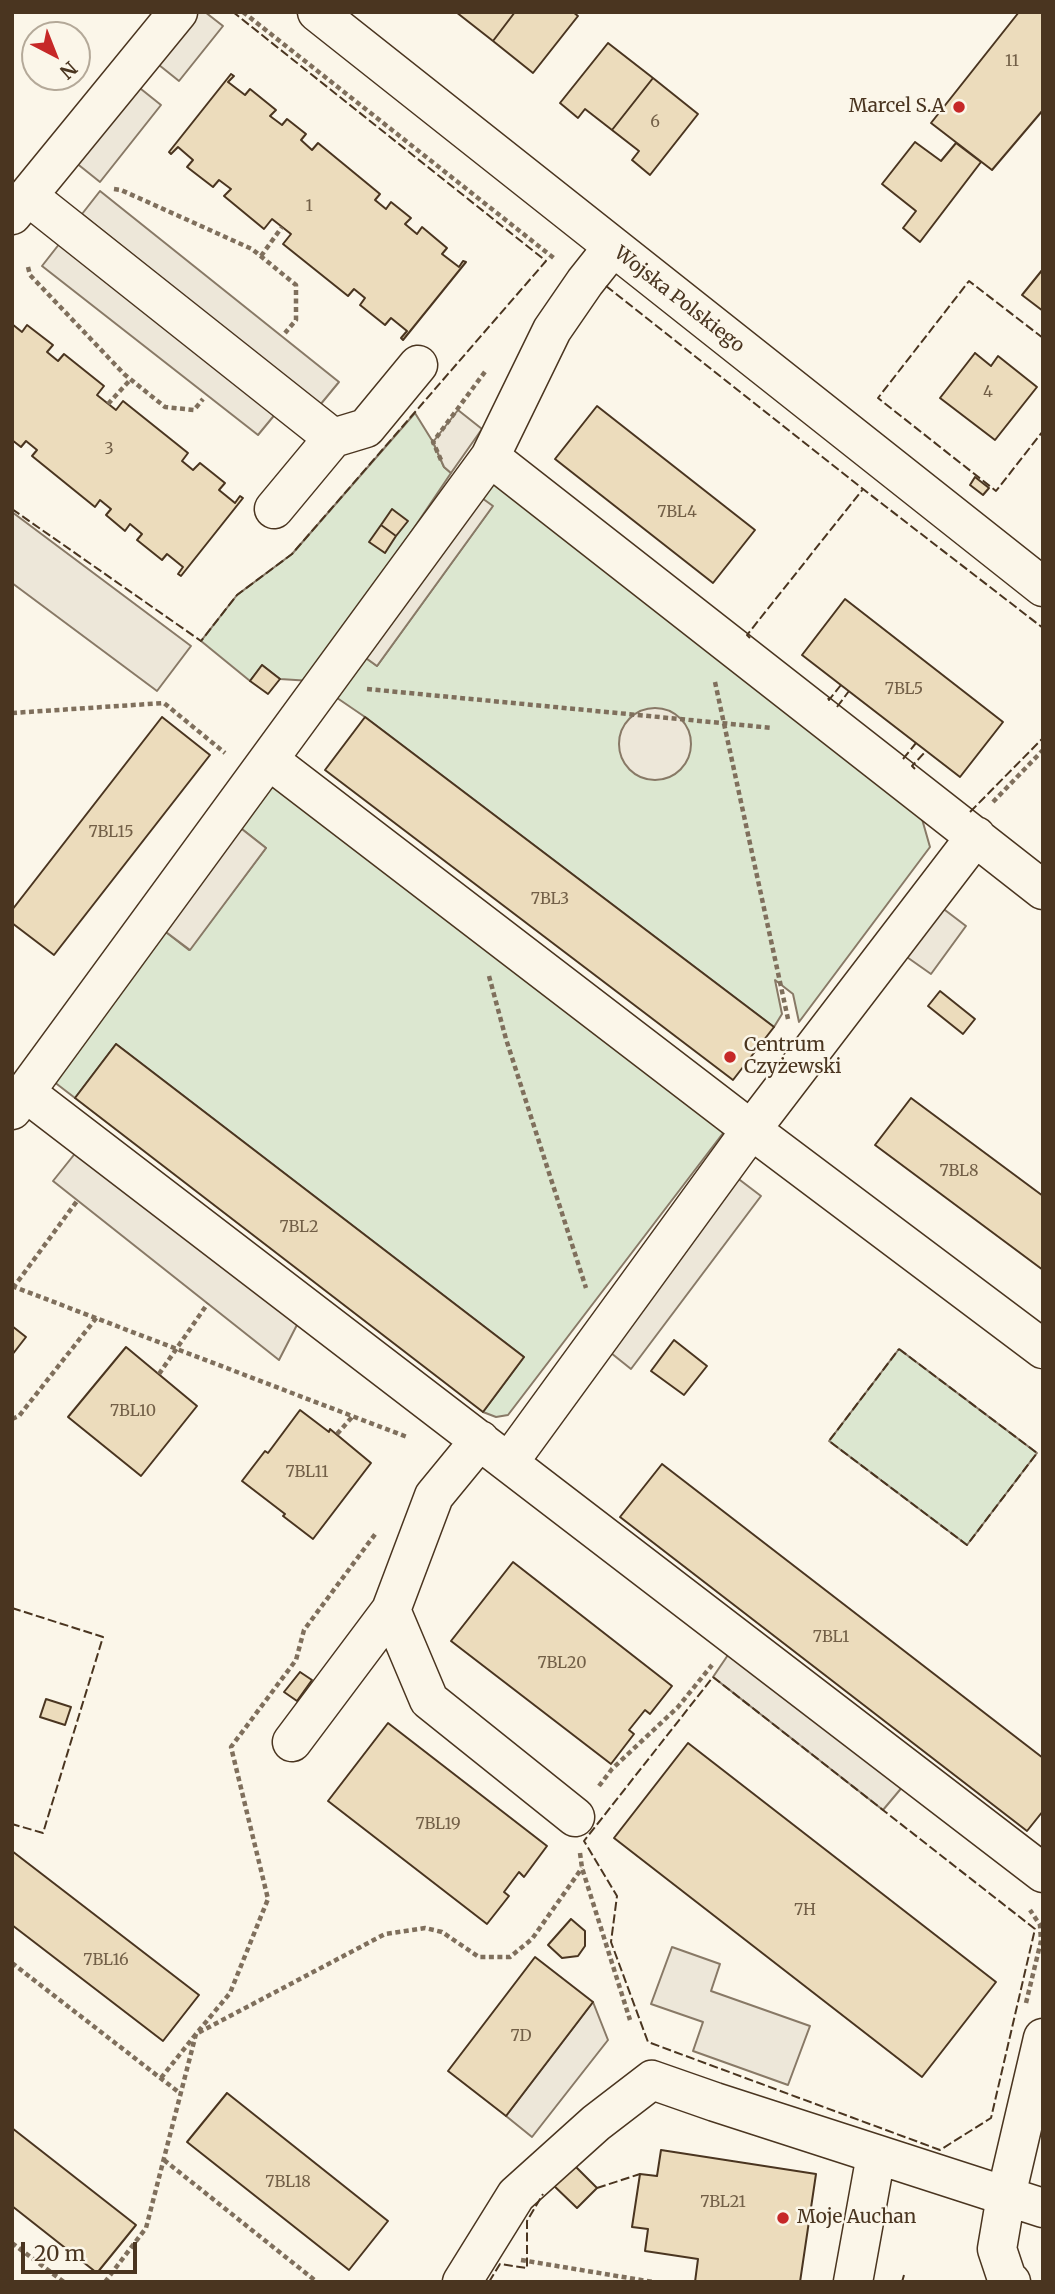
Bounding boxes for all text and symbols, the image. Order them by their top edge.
north arrow [21,21,91,91]
house number: 11 [1005,51,1019,71]
text: N [55,56,82,84]
place label: Marcel S.A [849,96,945,118]
marker: Marcel S.A [951,99,967,115]
house number: 6 [650,112,660,132]
house number: 1 [305,196,313,216]
street label: Wojska Polskiego [609,242,749,358]
house number: 4 [983,382,993,402]
house number: 3 [104,439,114,459]
house number: 7BL4 [657,502,697,522]
house number: 7BL5 [885,679,923,699]
house number: 7BL15 [88,822,134,842]
house number: 7BL3 [531,889,569,909]
place label: Centrum Czyżewski [744,1035,842,1079]
marker: Centrum Czyżewski [722,1049,738,1065]
house number: 7BL8 [939,1161,979,1181]
house number: 7BL2 [280,1217,318,1237]
house number: 7BL10 [110,1401,156,1421]
house number: 7BL11 [285,1462,329,1482]
house number: 7BL1 [813,1627,849,1647]
house number: 7BL20 [538,1653,586,1673]
house number: 7BL19 [415,1814,461,1834]
house number: 7H [794,1900,816,1920]
house number: 7BL16 [83,1950,129,1970]
house number: 7D [510,2026,532,2046]
house number: 7BL18 [265,2172,311,2192]
house number: 7BL21 [700,2192,746,2212]
place label: Moje Auchan [797,2207,916,2229]
marker: Moje Auchan [775,2210,791,2226]
scale bar [24,2228,140,2272]
text: 20 m [34,2240,85,2267]

